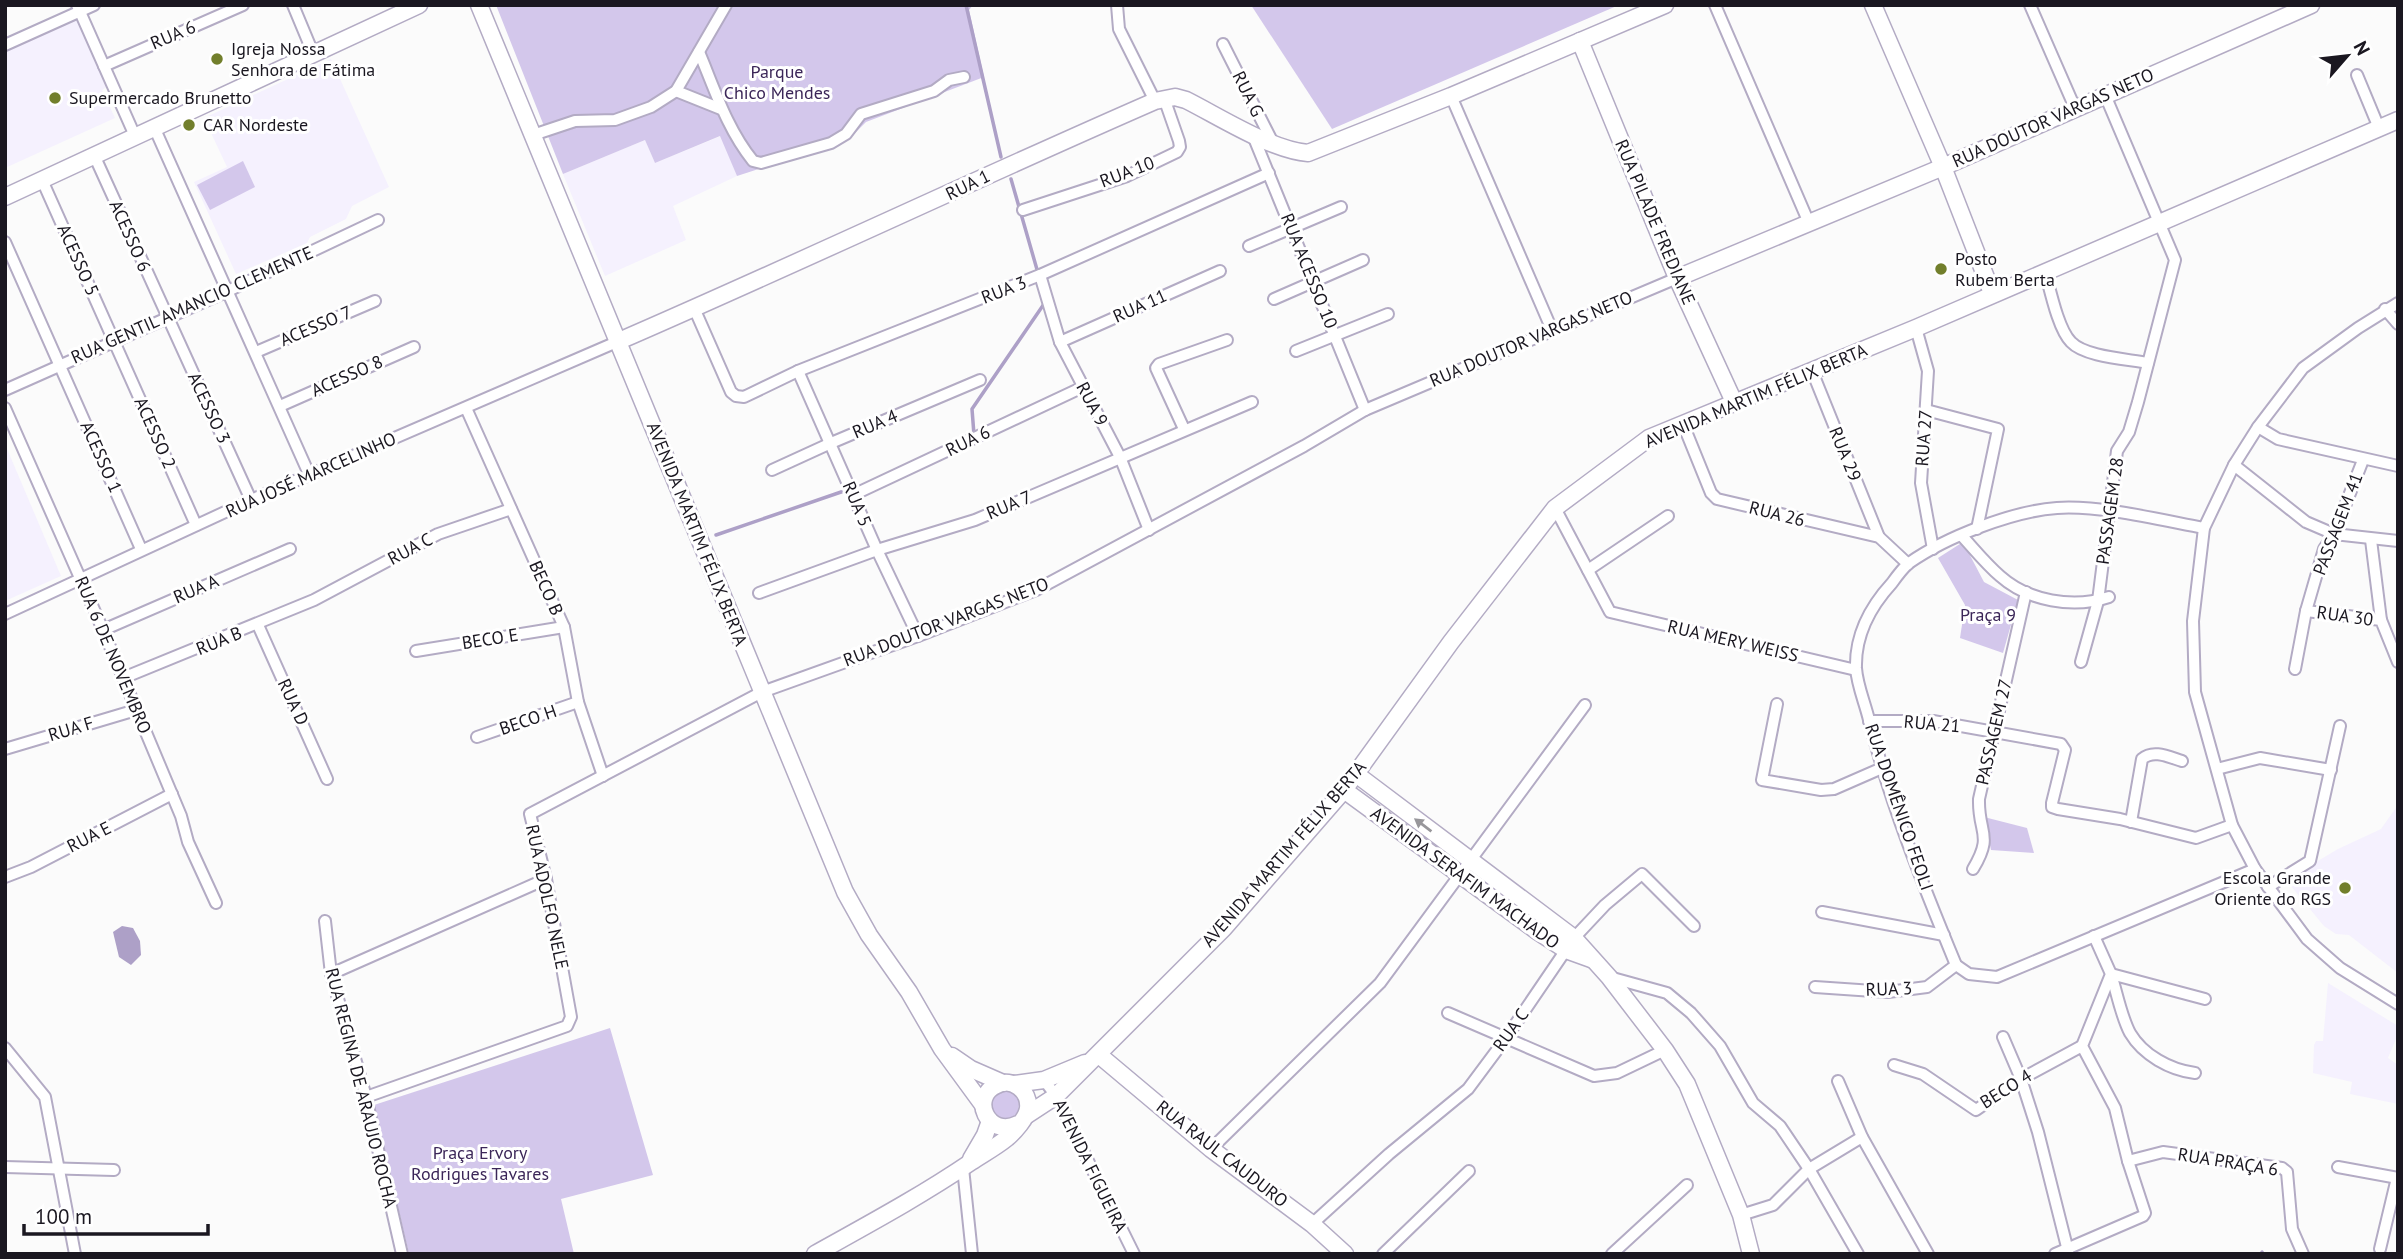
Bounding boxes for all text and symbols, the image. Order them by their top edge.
street label: RUA 6 [147,15,199,54]
north arrow [2312,21,2382,91]
place label: Igreja Nossa Senhora de Fátima [231,37,375,81]
text: N [2348,37,2376,59]
marker: Igreja Nossa Senhora de Fátima [209,51,225,67]
park label: Parque Chico Mendes [724,60,830,104]
street label: RUA DOUTOR VARGAS NETO [1948,63,2157,172]
street label: RUA G [1228,67,1269,120]
place label: Supermercado Brunetto [69,86,251,109]
marker: Supermercado Brunetto [47,90,63,106]
place label: CAR Nordeste [203,113,308,136]
marker: CAR Nordeste [181,117,197,133]
street label: RUA PILADE FREDIANE [1610,136,1701,308]
street label: RUA 10 [1096,151,1158,192]
street label: RUA 1 [942,164,994,205]
street label: ACESSO 6 [104,196,156,275]
street label: RUA ACESSO 10 [1276,210,1343,332]
street label: ACESSO 5 [52,220,104,299]
street label: RUA GENTIL AMANCIO CLEMENTE [67,241,316,368]
place label: Posto Rubem Berta [1955,247,2055,291]
marker: Posto Rubem Berta [1933,261,1949,277]
street label: RUA 3 [978,270,1030,309]
street label: RUA 11 [1109,284,1170,328]
street label: RUA DOUTOR VARGAS NETO [1426,285,1636,392]
street label: ACESSO 7 [276,300,355,351]
street label: AVENIDA MARTIM FÉLIX BERTA [1641,338,1871,453]
street label: ACESSO 8 [307,350,386,402]
street label: ACESSO 3 [183,368,236,447]
street label: RUA 9 [1071,378,1114,430]
street label: ACESSO 2 [129,393,181,472]
street label: RUA 4 [849,404,901,443]
street label: RUA 27 [1910,409,1937,467]
street label: ACESSO 1 [75,417,127,496]
street label: AVENIDA MARTIM FÉLIX BERTA [642,418,753,650]
street label: RUA 6 [942,420,994,461]
street label: RUA 29 [1824,423,1867,484]
street label: RUA JOSÉ MARCELINHO [222,427,400,523]
street label: PASSAGEM 28 [2091,456,2128,566]
street label: PASSAGEM 41 [2307,469,2368,578]
street label: RUA 5 [838,478,877,530]
street label: RUA 7 [983,485,1035,524]
street label: RUA 26 [1747,496,1807,532]
street label: RUA C [383,527,436,570]
street label: BECO B [524,557,569,619]
street label: RUA A [170,569,222,608]
street label: RUA DOUTOR VARGAS NETO [840,572,1052,671]
street label: RUA 6 DE NOVEMBRO [70,573,157,737]
street label: RUA 30 [2315,600,2375,631]
park label: Praça 9 [1960,603,2016,626]
street label: RUA MERY WEISS [1665,614,1801,667]
street label: RUA B [192,621,245,660]
street label: BECO E [460,623,520,654]
street label: RUA D [273,675,314,729]
street label: PASSAGEM 27 [1970,677,2017,787]
street label: BECO H [496,699,560,740]
street label: RUA 21 [1903,710,1961,737]
street label: RUA F [45,711,96,746]
street label: RUA DOMÊNICO FEOLI [1860,720,1939,893]
street label: AVENIDA MARTIM FÉLIX BERTA [1196,755,1371,952]
street label: AVENIDA SERAFIM MACHADO [1366,801,1564,954]
street label: RUA E [63,816,115,857]
one-way arrow [1414,818,1432,832]
street label: RUA ADOLFO NELE [521,822,574,971]
place label: Escola Grande Oriente do RGS [2214,866,2331,910]
marker: Escola Grande Oriente do RGS [2337,880,2353,896]
street label: RUA REGINA DE ARAUJO ROCHA [321,965,403,1211]
street label: RUA 3 [1865,976,1913,1001]
street label: RUA C [1488,1004,1534,1056]
street label: BECO 4 [1976,1064,2036,1113]
street label: AVENIDA FIGUEIRA [1048,1095,1133,1237]
street label: RUA RAUL CAUDURO [1152,1095,1293,1212]
park label: Praça Ervory Rodrigues Tavares [411,1141,549,1185]
street label: RUA PRAÇA 6 [2176,1142,2280,1181]
scale bar [24,1192,208,1236]
text: 100 m [35,1203,92,1230]

